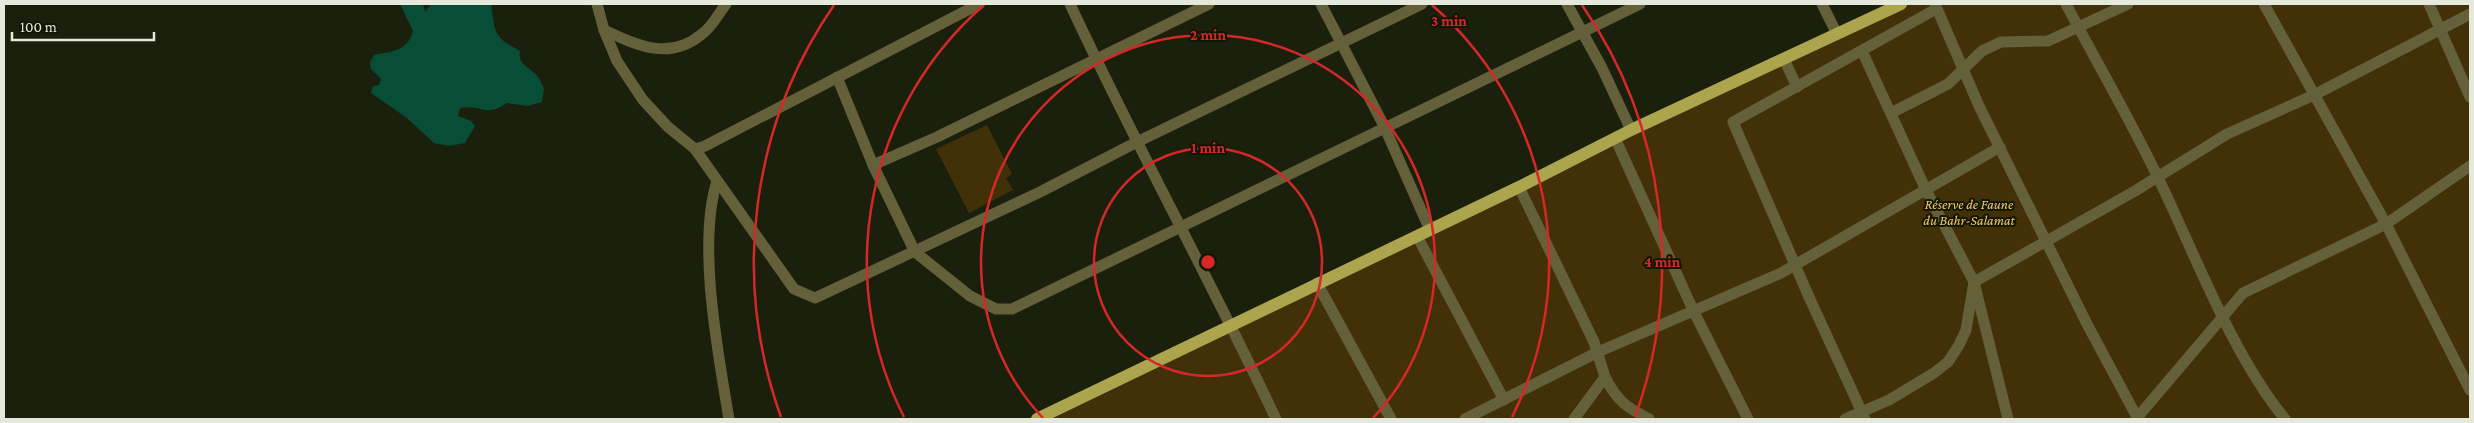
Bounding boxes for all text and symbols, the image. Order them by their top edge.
scale bar [12,10,155,42]
text: 3 min [1431,13,1467,29]
text: 100 m [20,19,57,35]
text: 2 min [1190,27,1226,43]
text: 1 min [1191,140,1225,156]
park label: Réserve de Faune du Bahr-Salamat [1923,196,2016,228]
centre of rings [1199,253,1217,271]
text: 4 min [1644,254,1681,270]

